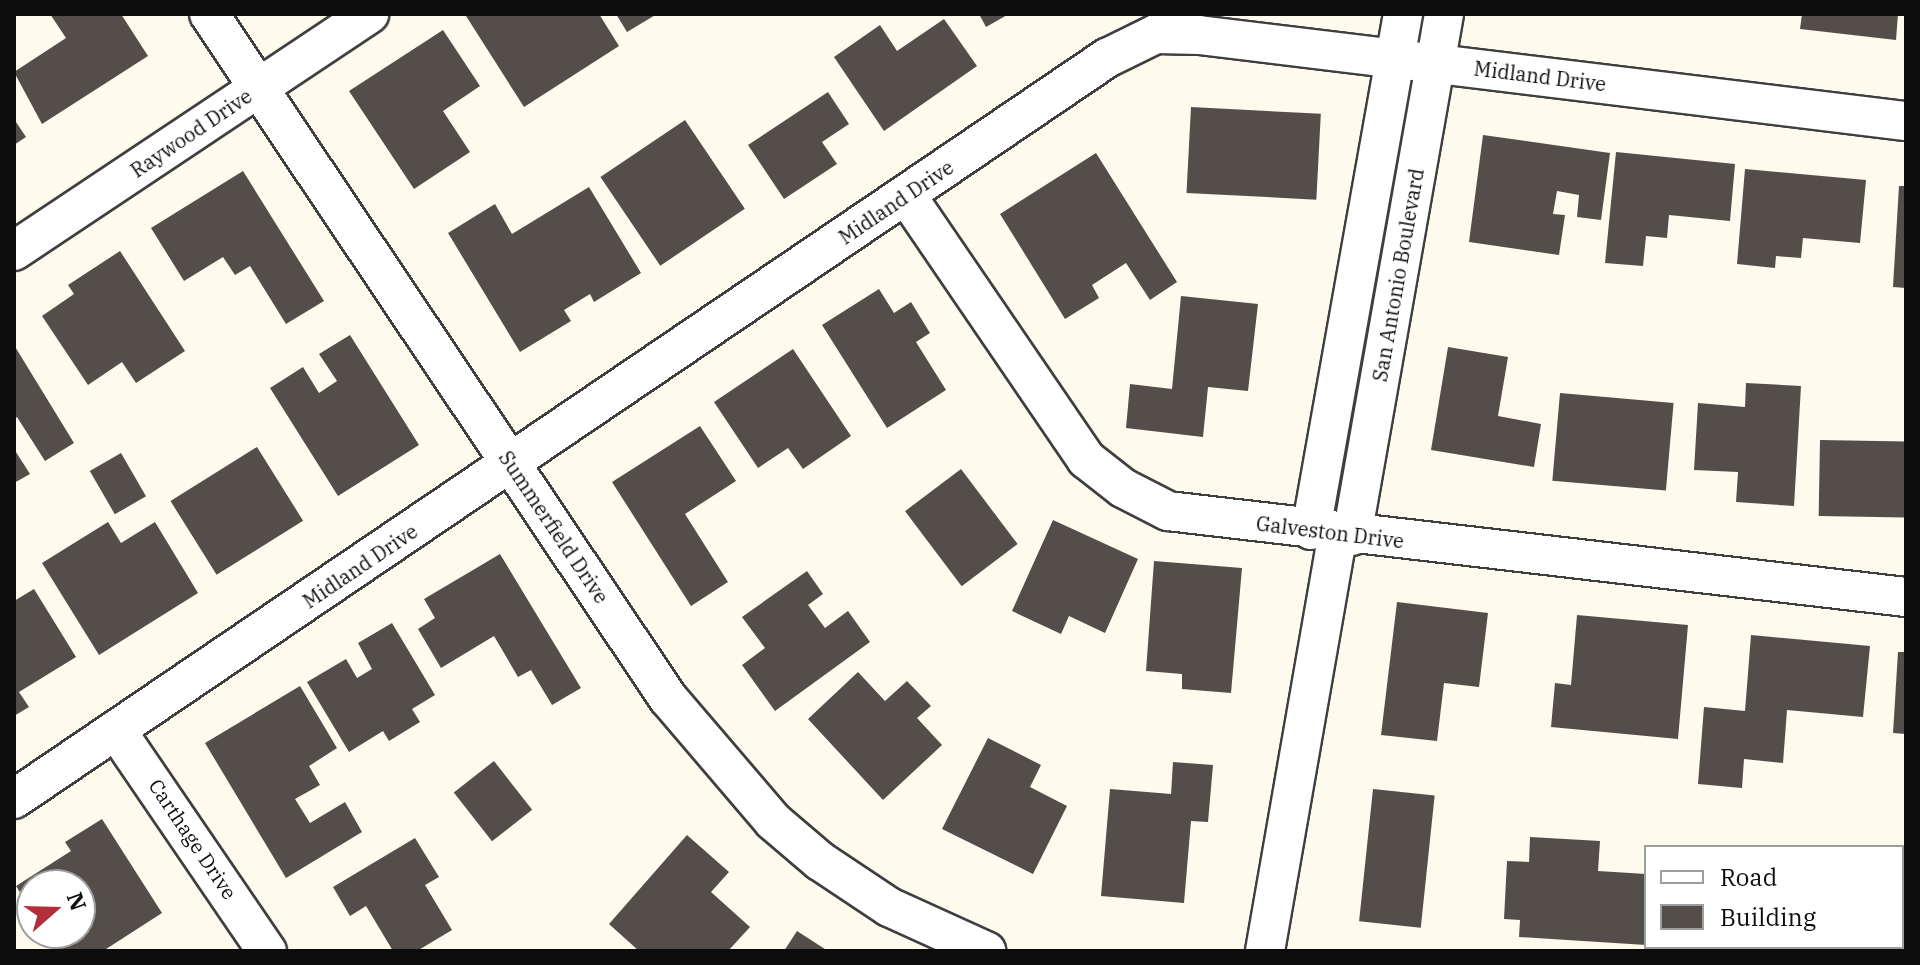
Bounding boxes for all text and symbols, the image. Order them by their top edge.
street label: Midland Drive [1473,56,1607,96]
street label: Raywood Drive [126,84,256,182]
street label: Midland Drive [834,155,958,249]
street label: San Antonio Boulevard [1367,167,1429,383]
street label: Summerfield Drive [494,446,614,608]
street label: Galveston Drive [1255,511,1405,553]
street label: Midland Drive [298,519,422,613]
street label: Carthage Drive [144,774,242,904]
legend [1644,845,1904,949]
text: Road [1720,861,1777,893]
north arrow [16,869,96,949]
text: N [61,888,94,914]
text: Building [1720,901,1816,933]

